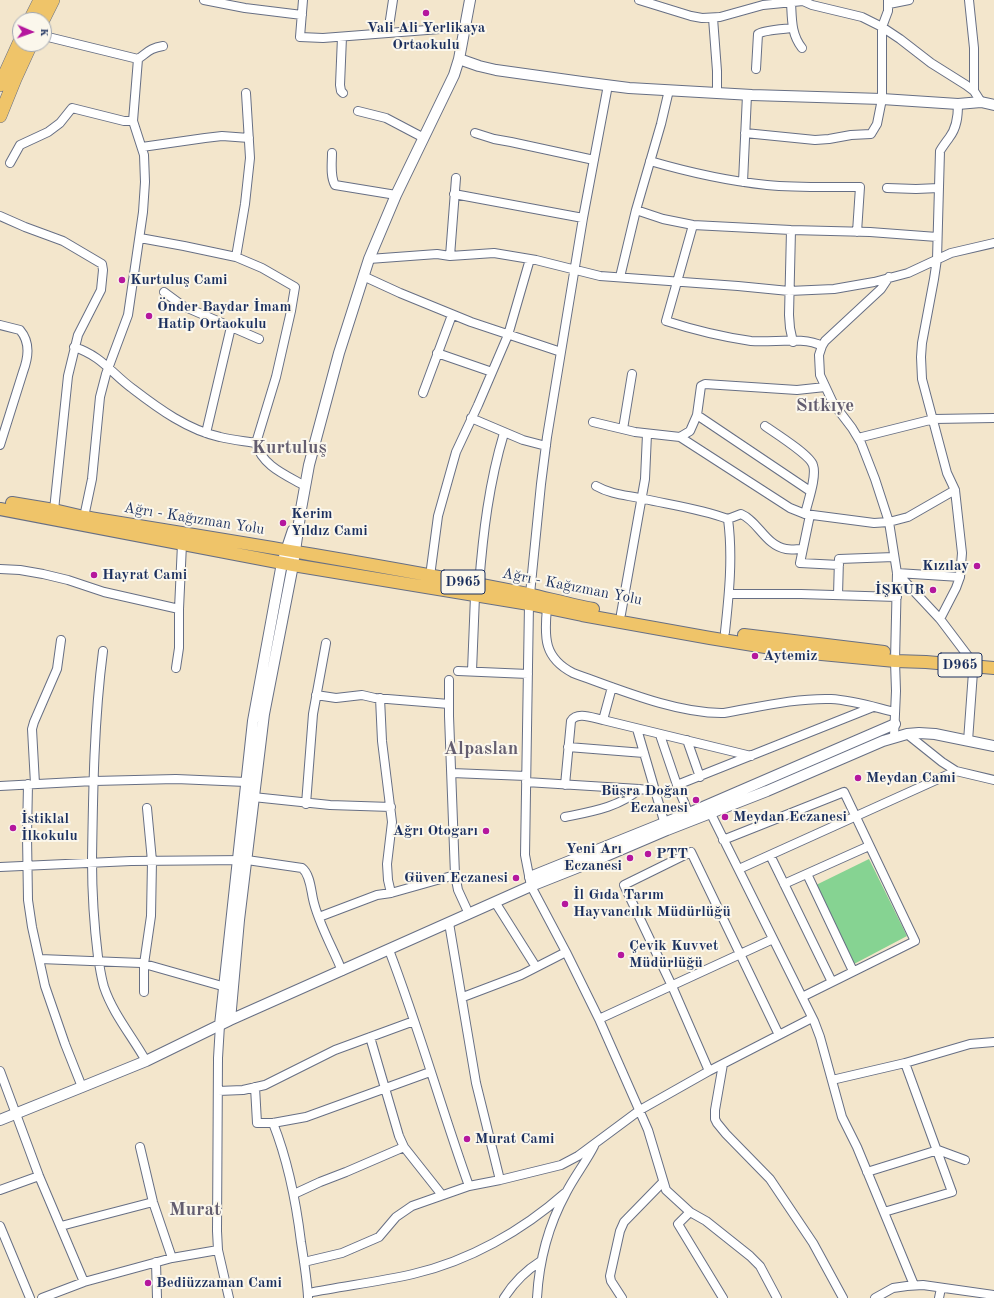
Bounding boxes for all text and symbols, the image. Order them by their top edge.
marker: Vali Ali Yerlikaya Ortaokulu [421,8,431,18]
north arrow [12,12,52,52]
place label: Vali Ali Yerlikaya Ortaokulu [367,19,485,54]
text: K [38,28,49,37]
place label: Kurtuluş Cami [130,271,227,289]
marker: Kurtuluş Cami [117,275,127,285]
place label: Önder Baydar İmam Hatip Ortaokulu [157,298,291,333]
marker: Önder Baydar İmam Hatip Ortaokulu [144,311,154,321]
district label: Sıtkıye [796,395,854,417]
district label: Kurtuluş [251,437,327,459]
street label: Ağrı - Kağızman Yolu [122,499,266,539]
place label: Kerim Yıldız Cami [291,505,368,540]
marker: Kerim Yıldız Cami [278,518,288,528]
place label: Kızılay [922,557,969,575]
marker: Kızılay [972,561,982,571]
street label: Ağrı - Kağızman Yolu [501,565,643,609]
place label: Hayrat Cami [102,566,187,584]
marker: Hayrat Cami [89,570,99,580]
road number: D965 [441,570,485,594]
place label: İŞKUR [875,581,925,599]
marker: İŞKUR [928,585,938,595]
place label: Aytemiz [763,647,817,665]
marker: Aytemiz [750,651,760,661]
road number: D965 [938,653,982,677]
district label: Alpaslan [444,738,518,760]
place label: Meydan Cami [866,769,956,787]
marker: Meydan Cami [853,773,863,783]
place label: Büşra Doğan Eczanesi [601,782,688,817]
marker: Büşra Doğan Eczanesi [691,795,701,805]
place label: Meydan Eczanesi [733,808,847,826]
place label: İstiklal İlkokulu [21,810,78,845]
marker: Meydan Eczanesi [720,812,730,822]
place label: Ağrı Otogarı [393,822,478,840]
marker: İstiklal İlkokulu [8,823,18,833]
marker: Ağrı Otogarı [481,826,491,836]
place label: Yeni Arı Eczanesi [564,840,622,875]
place label: PTT [656,845,688,863]
marker: PTT [643,849,653,859]
marker: Yeni Arı Eczanesi [625,853,635,863]
place label: Güven Eczanesi [404,869,508,887]
marker: Güven Eczanesi [511,873,521,883]
place label: İl Gıda Tarım Hayvancılık Müdürlüğü [573,886,731,921]
marker: İl Gıda Tarım Hayvancılık Müdürlüğü [560,899,570,909]
place label: Çevik Kuvvet Müdürlüğü [629,937,718,972]
marker: Çevik Kuvvet Müdürlüğü [616,950,626,960]
place label: Murat Cami [475,1130,554,1148]
marker: Murat Cami [462,1134,472,1144]
district label: Murat [169,1199,221,1221]
place label: Bediüzzaman Cami [156,1274,282,1292]
marker: Bediüzzaman Cami [143,1278,153,1288]

